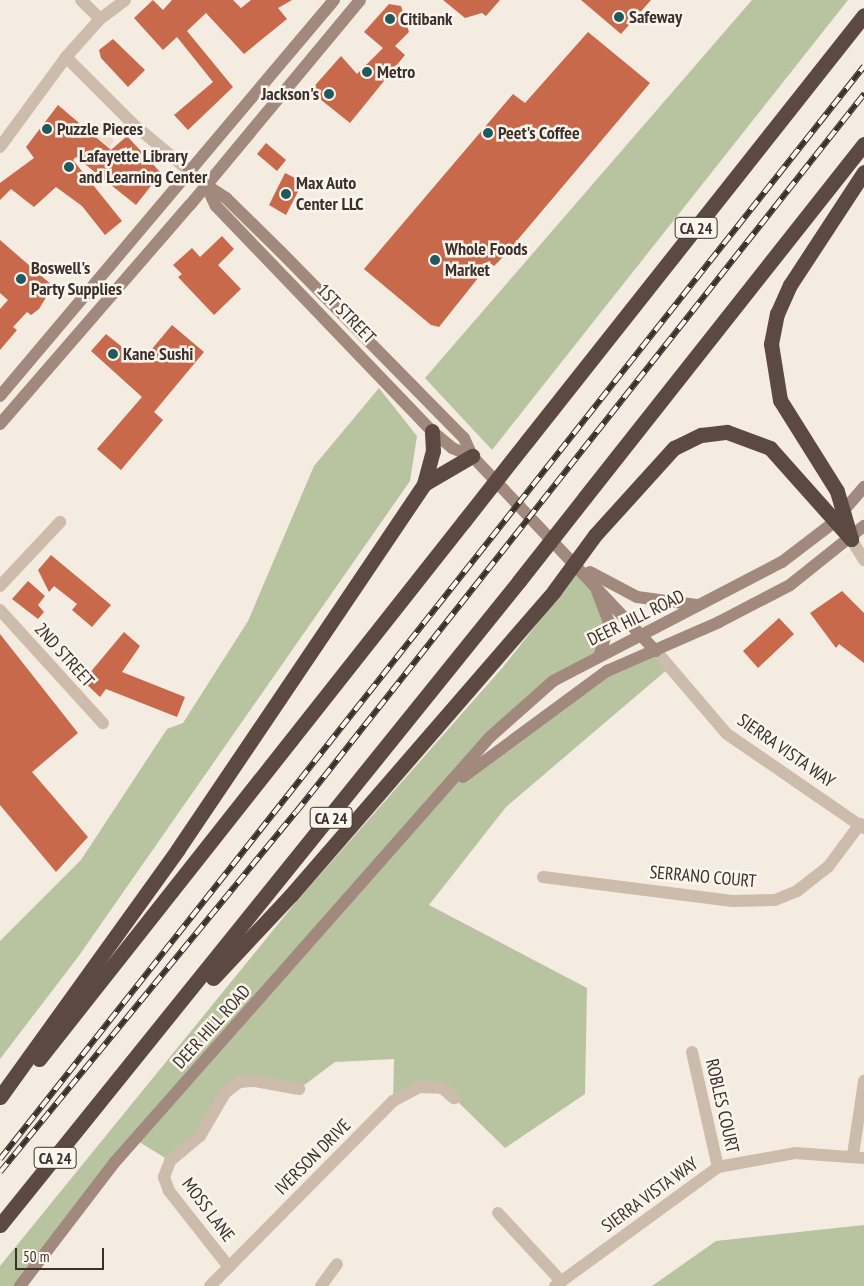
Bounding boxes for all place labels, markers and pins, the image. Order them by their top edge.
place label: Safeway [629,6,682,28]
place label: Citibank [400,8,452,30]
marker: Safeway [613,11,625,23]
marker: Citibank [384,13,396,25]
place label: Metro [377,61,415,83]
marker: Metro [361,66,373,78]
place label: Jackson's [261,83,319,105]
marker: Jackson's [323,88,335,100]
place label: Puzzle Pieces [57,118,143,140]
place label: Peet's Coffee [498,122,580,144]
marker: Puzzle Pieces [41,123,53,135]
marker: Peet's Coffee [482,127,494,139]
place label: Lafayette Library and Learning Center [79,146,207,188]
marker: Lafayette Library and Learning Center [63,161,75,173]
place label: Max Auto Center LLC [296,173,363,215]
marker: Max Auto Center LLC [280,188,292,200]
place label: Whole Foods Market [445,239,528,282]
marker: Whole Foods Market [429,254,441,266]
place label: Boswell's Party Supplies [31,258,123,300]
marker: Boswell's Party Supplies [15,273,27,285]
place label: Kane Sushi [123,343,193,365]
marker: Kane Sushi [107,348,119,360]

